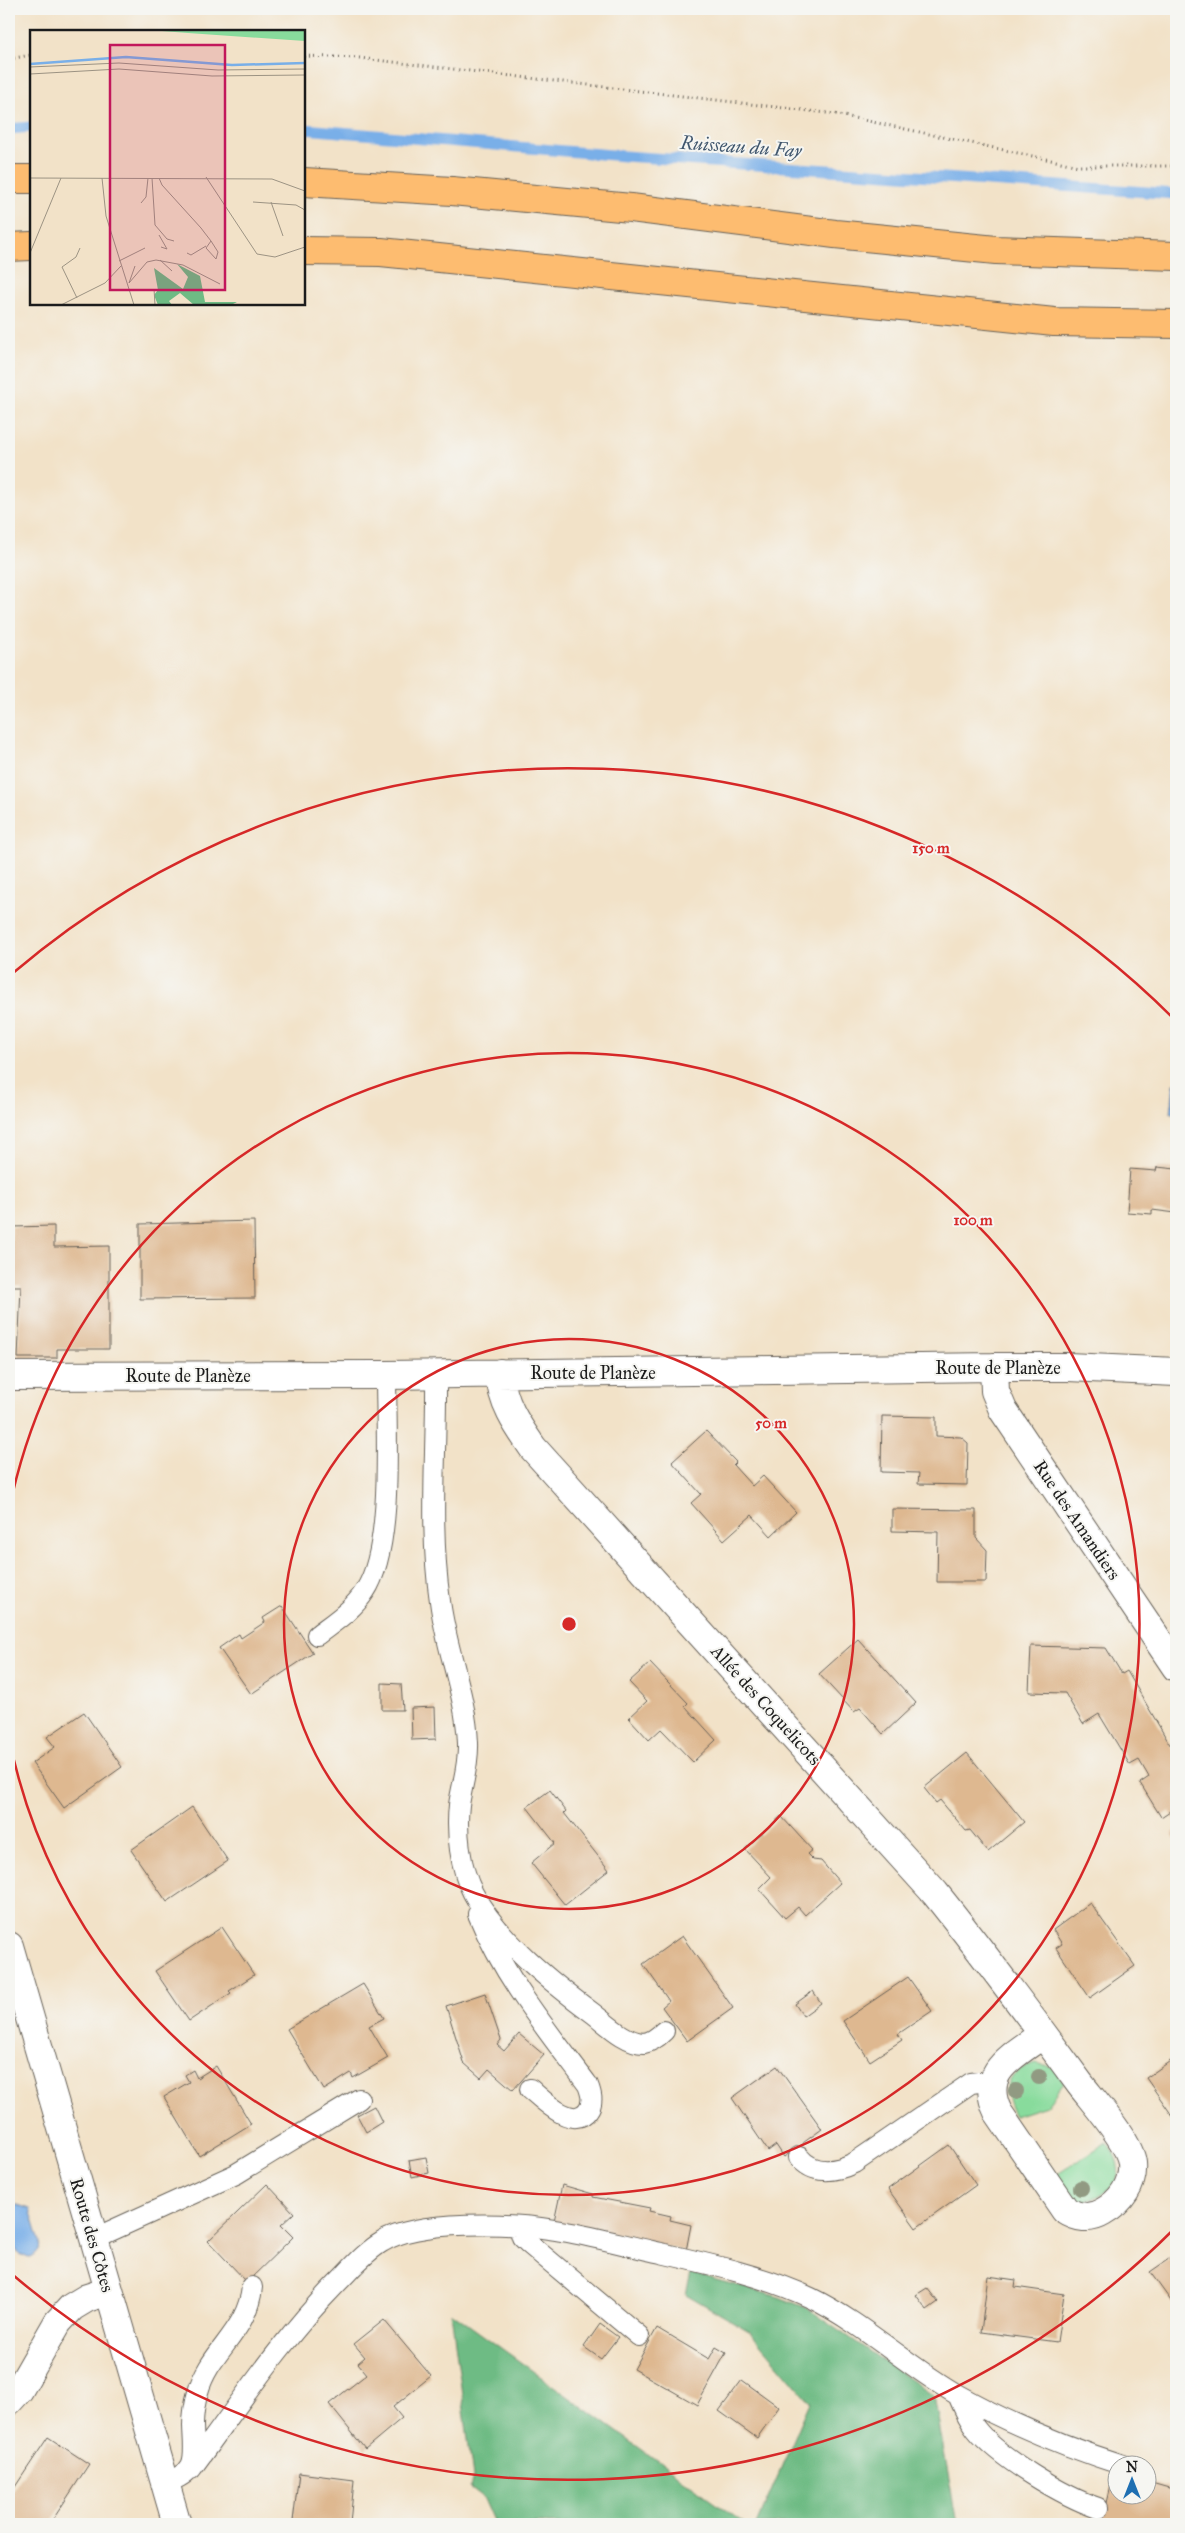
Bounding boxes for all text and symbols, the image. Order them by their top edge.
inset map [30,30,305,305]
water label: Ruisseau du Fay [679,131,803,162]
text: 150 m [912,839,950,857]
text: 100 m [953,1211,993,1229]
street label: Route de Planèze [935,1357,1061,1379]
street label: Route de Planèze [530,1362,656,1384]
street label: Route de Planèze [125,1365,251,1387]
text: 50 m [755,1414,787,1432]
street label: Rue des Amandiers [1029,1456,1125,1584]
centre of rings [560,1615,578,1633]
street label: Allée des Coquelicots [705,1640,826,1770]
street label: Route des Côtes [65,2175,119,2295]
north arrow [1108,2456,1158,2506]
text: N [1126,2459,1138,2476]

